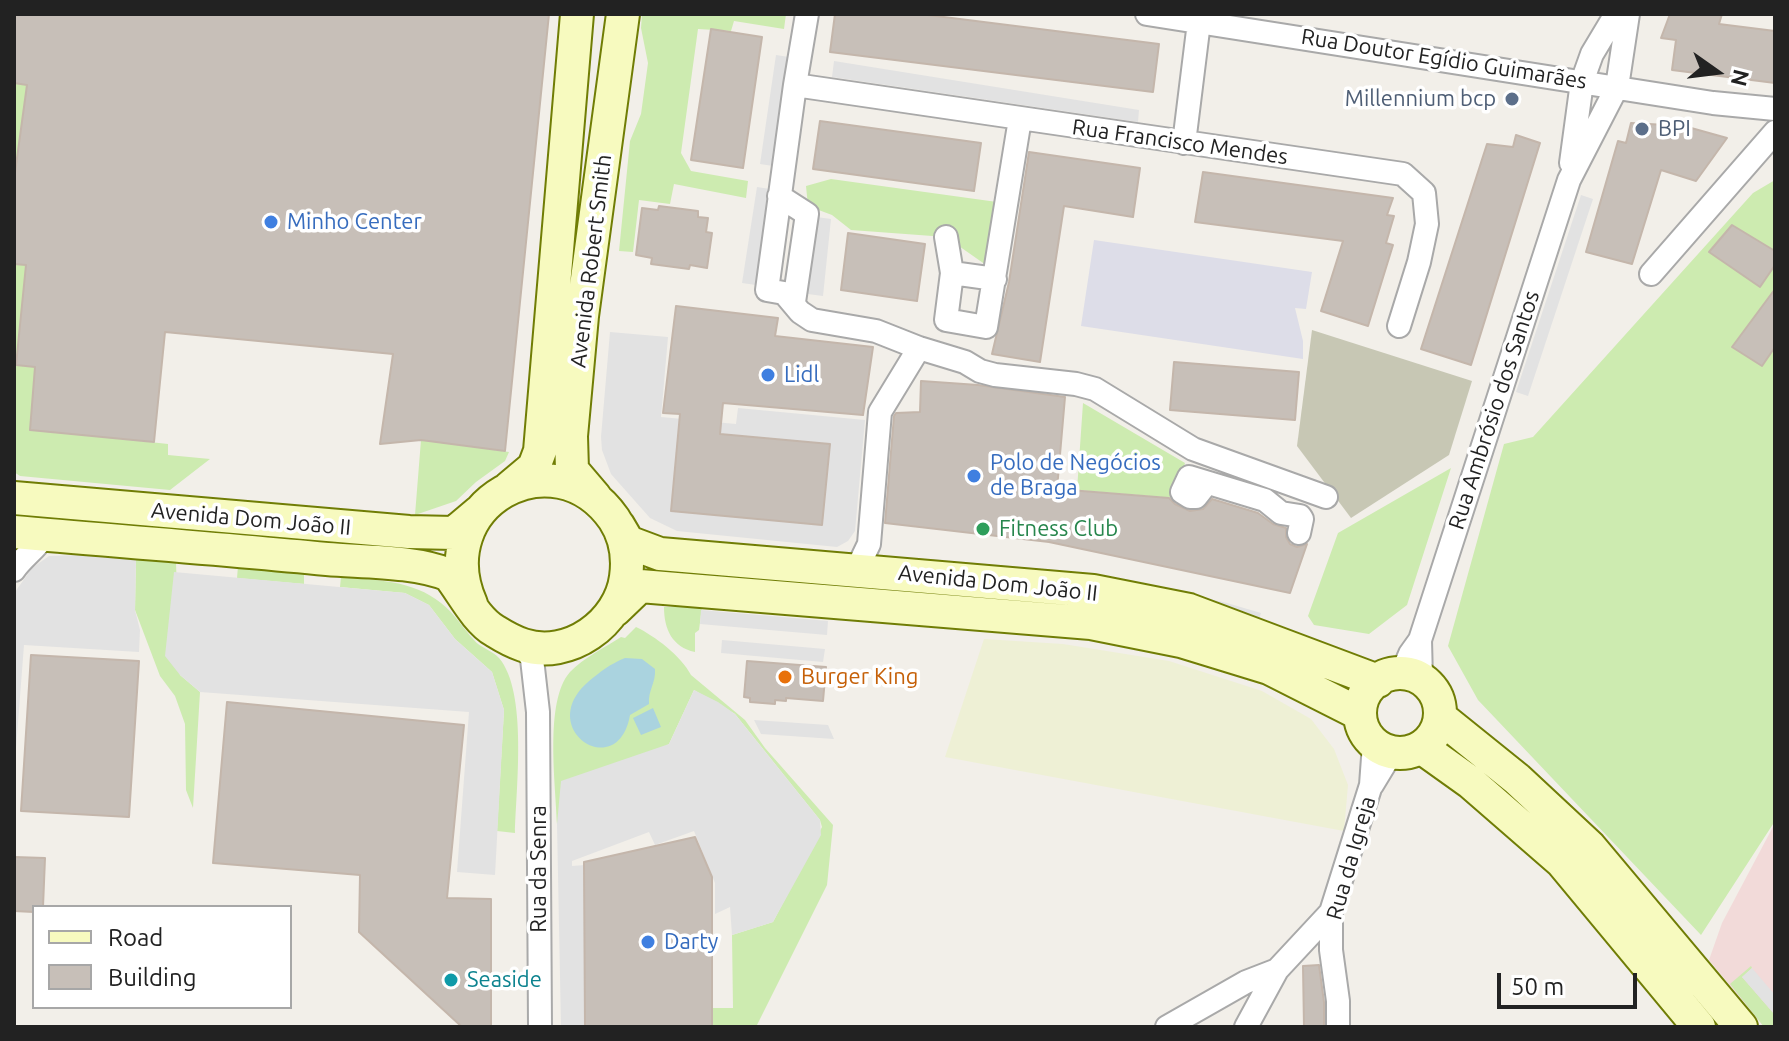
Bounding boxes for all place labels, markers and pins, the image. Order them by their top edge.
place label: Millennium bcp [1345,86,1496,112]
marker: Millennium bcp [1503,90,1521,108]
place label: BPI [1658,116,1691,142]
marker: BPI [1633,120,1651,138]
place label: Minho Center [287,209,422,235]
marker: Minho Center [262,213,280,231]
place label: Lidl [784,362,819,388]
marker: Lidl [759,366,777,384]
place label: Polo de Negócios de Braga [990,450,1161,502]
marker: Polo de Negócios de Braga [965,467,983,485]
place label: Fitness Club [999,516,1118,542]
marker: Fitness Club [974,520,992,538]
place label: Burger King [801,664,918,690]
marker: Burger King [776,668,794,686]
place label: Darty [664,929,718,955]
marker: Darty [639,933,657,951]
place label: Seaside [467,967,542,993]
marker: Seaside [442,971,460,989]

